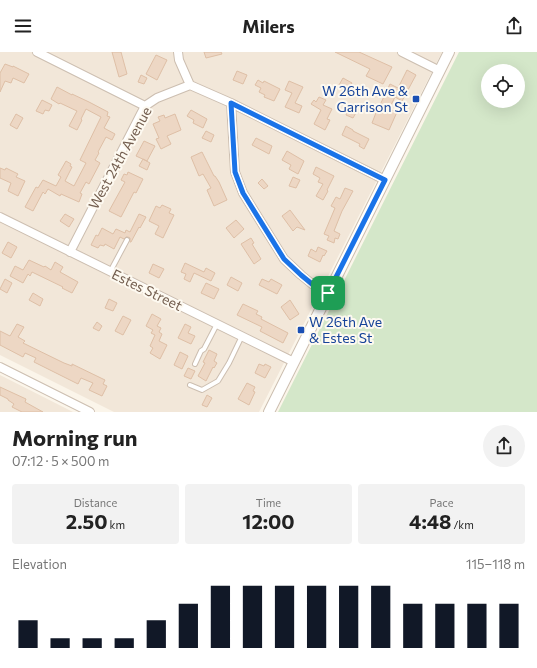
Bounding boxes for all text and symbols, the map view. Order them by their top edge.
icon: menu [12,15,34,37]
text: Milers [242,15,295,37]
icon: share [503,15,525,37]
map controls [481,64,525,108]
button: locate [481,64,525,108]
place label: W 26th Ave & Garrison St [322,82,409,115]
marker: W 26th Ave & Garrison St [411,94,421,104]
street label: West 24th Avenue [84,104,155,212]
street label: Estes Street [109,265,185,314]
pin [311,276,345,310]
icon: arrive [317,282,339,304]
place label: W 26th Ave & Estes St [309,313,382,346]
marker: W 26th Ave & Estes St [296,325,306,335]
text: Morning run [12,424,138,451]
button: share [483,425,525,467]
text: 07:12 · 5 × 500 m [12,453,109,469]
text: Distance [74,496,117,509]
text: Time [256,496,281,509]
text: Pace [430,496,453,509]
text: 2.50 [66,509,107,533]
text: 12:00 [242,509,295,533]
text: 4:48 [409,509,451,533]
text: km [107,518,125,531]
text: /km [451,518,474,531]
text: Elevation [12,556,67,572]
text: 115–118 m [466,556,525,572]

